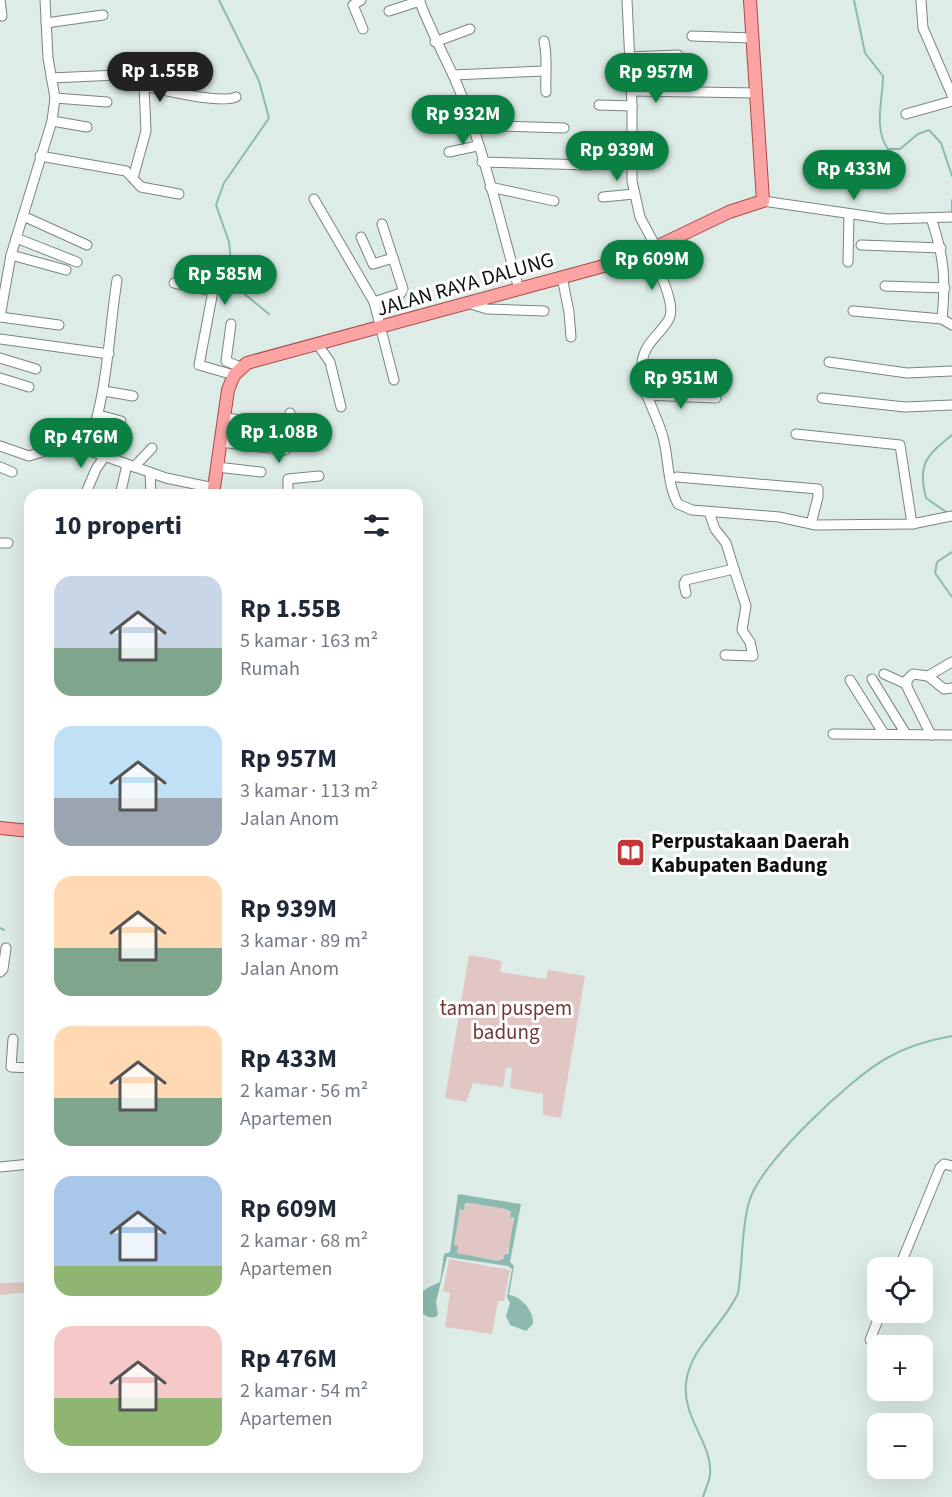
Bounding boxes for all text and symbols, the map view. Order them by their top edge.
pin: Rp 1.55B [98,52,222,103]
pin: Rp 957M [601,53,711,104]
text: Rp 1.55B [121,57,199,85]
text: Rp 957M [619,58,693,86]
pin: Rp 932M [408,95,518,146]
text: Rp 932M [426,100,500,128]
pin: Rp 939M [562,131,672,182]
text: Rp 939M [580,136,654,164]
pin: Rp 433M [799,150,909,201]
text: Rp 433M [817,155,891,183]
pin: Rp 609M [597,240,707,291]
street label: JALAN RAYA DALUNG [373,244,557,324]
text: Rp 609M [615,245,689,273]
pin: Rp 585M [170,255,280,306]
text: Rp 585M [188,260,262,288]
pin: Rp 951M [626,359,736,410]
text: Rp 951M [644,364,718,392]
pin: Rp 1.08B [217,413,341,464]
pin: Rp 476M [26,418,136,469]
text: Rp 1.08B [240,418,318,446]
text: Rp 476M [44,423,118,451]
text: 10 properti [54,507,182,544]
icon: filters [360,509,393,542]
text: Rp 1.55B [240,590,341,627]
icon: home [102,600,174,672]
text: 5 kamar · 163 m² [240,627,378,655]
text: Rumah [240,655,300,683]
text: Rp 957M [240,740,337,777]
icon: home [102,750,174,822]
text: 3 kamar · 113 m² [240,777,378,805]
text: Jalan Anom [240,805,339,833]
place label: Perpustakaan Daerah Kabupaten Badung [651,826,850,880]
library icon: Perpustakaan Daerah Kabupaten Badung [614,837,646,869]
text: Rp 939M [240,890,337,927]
icon: home [102,900,174,972]
text: 3 kamar · 89 m² [240,927,368,955]
text: Jalan Anom [240,955,339,983]
park label: taman puspem badung [440,993,572,1047]
text: Rp 433M [240,1040,337,1077]
icon: home [102,1050,174,1122]
text: 2 kamar · 56 m² [240,1077,368,1105]
text: Apartemen [240,1105,333,1133]
text: Rp 609M [240,1190,337,1227]
icon: home [102,1200,174,1272]
text: 2 kamar · 68 m² [240,1227,368,1255]
text: Apartemen [240,1255,333,1283]
map controls [867,1257,933,1479]
button: locate [867,1257,933,1323]
button: + [867,1335,933,1401]
text: Rp 476M [240,1340,337,1377]
icon: home [102,1350,174,1422]
text: 2 kamar · 54 m² [240,1377,368,1405]
text: Apartemen [240,1405,333,1433]
button: − [867,1413,933,1479]

